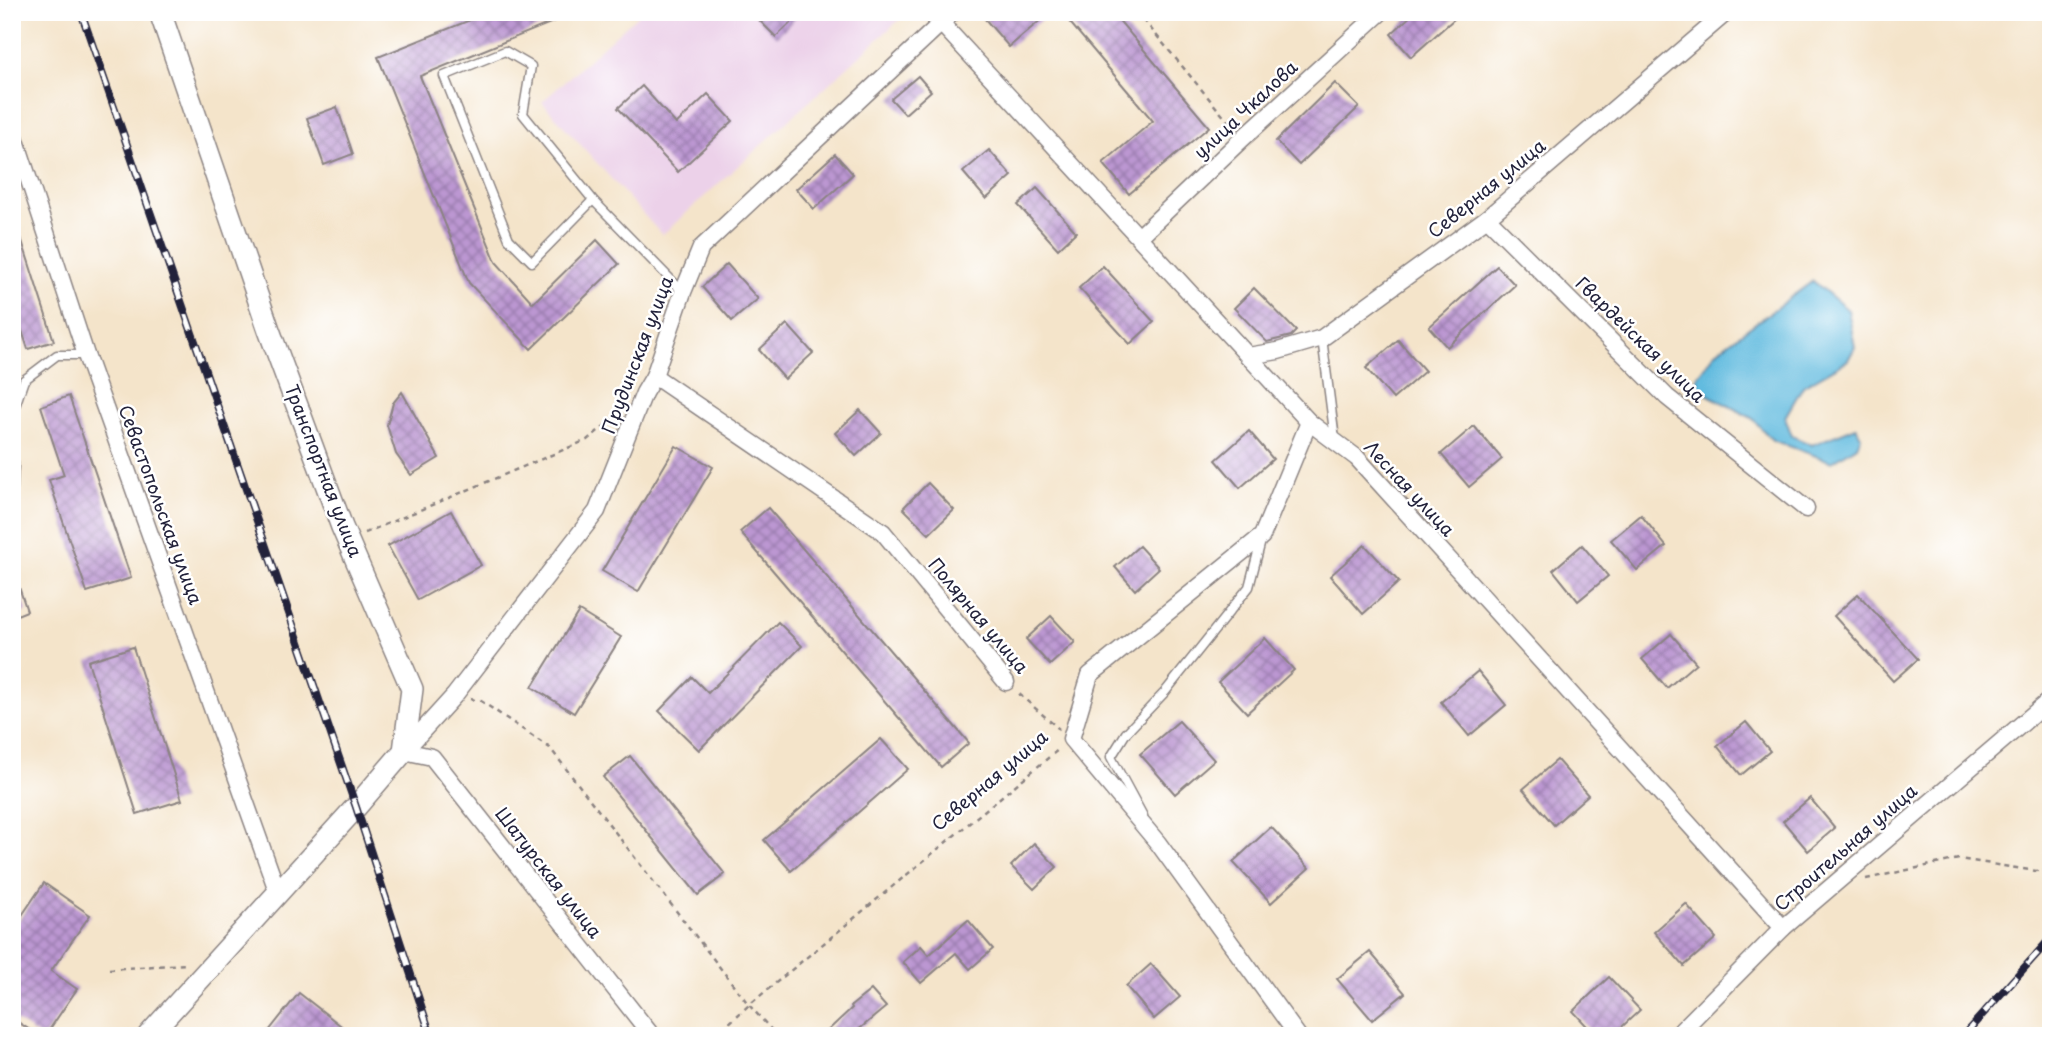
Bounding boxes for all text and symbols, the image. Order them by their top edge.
street label: улица Чкалова [1187,53,1304,164]
street label: Северная улица [1421,131,1551,244]
street label: Гвардейская улица [1570,270,1712,409]
street label: Прудинская улица [594,271,679,437]
street label: Транспортная улица [279,380,370,561]
street label: Севастопольская улица [113,401,210,609]
street label: Лесная улица [1358,434,1462,542]
street label: Полярная улица [923,551,1036,679]
street label: Северная улица [925,723,1054,837]
street label: Строительная улица [1768,777,1923,917]
street label: Шатурская улица [489,801,609,944]

